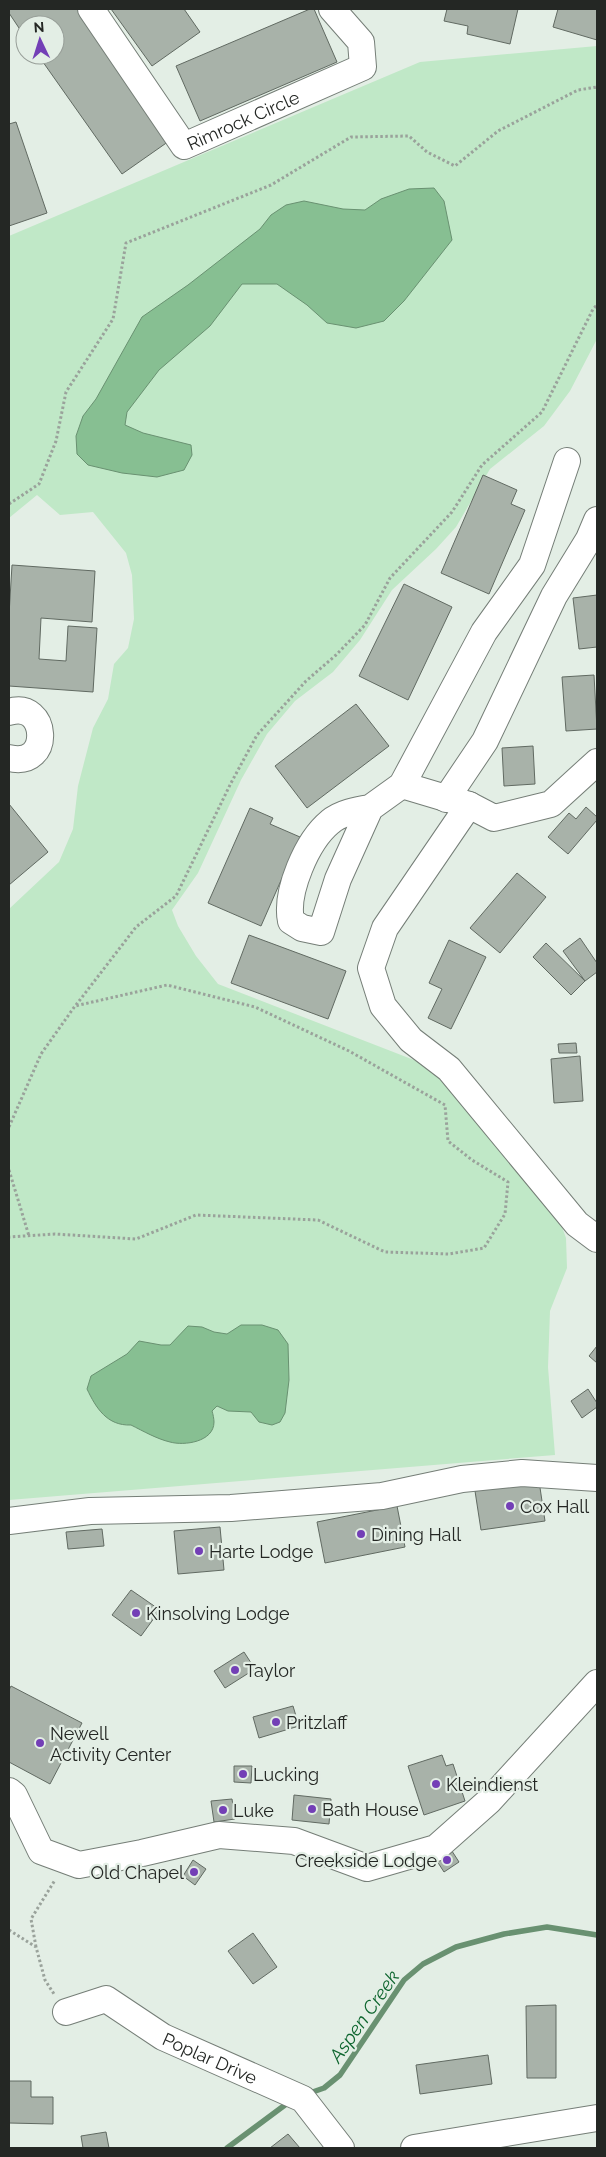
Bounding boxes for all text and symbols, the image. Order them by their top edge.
north arrow [15,15,65,65]
text: N [33,19,45,35]
street label: Rimrock Circle [184,86,303,154]
place label: Cox Hall [520,1496,589,1517]
marker: Cox Hall [504,1500,516,1512]
place label: Dining Hall [371,1524,461,1545]
marker: Dining Hall [355,1528,367,1540]
place label: Harte Lodge [209,1541,314,1562]
marker: Harte Lodge [193,1545,205,1557]
place label: Kinsolving Lodge [146,1603,290,1624]
marker: Kinsolving Lodge [130,1607,142,1619]
place label: Taylor [245,1660,296,1681]
marker: Taylor [229,1664,241,1676]
place label: Pritzlaff [286,1712,348,1733]
marker: Pritzlaff [270,1716,282,1728]
place label: Newell Activity Center [50,1723,172,1765]
marker: Newell Activity Center [34,1737,46,1749]
place label: Lucking [253,1764,319,1785]
marker: Lucking [237,1768,249,1780]
place label: Kleindienst [446,1774,538,1795]
marker: Kleindienst [430,1778,442,1790]
place label: Bath House [322,1799,419,1820]
place label: Luke [233,1800,274,1821]
marker: Bath House [306,1803,318,1815]
marker: Luke [217,1804,229,1816]
place label: Creekside Lodge [295,1850,437,1871]
marker: Creekside Lodge [441,1854,453,1866]
place label: Old Chapel [91,1862,184,1883]
marker: Old Chapel [188,1866,200,1878]
water label: Aspen Creek [324,1966,404,2067]
street label: Poplar Drive [160,2028,261,2088]

